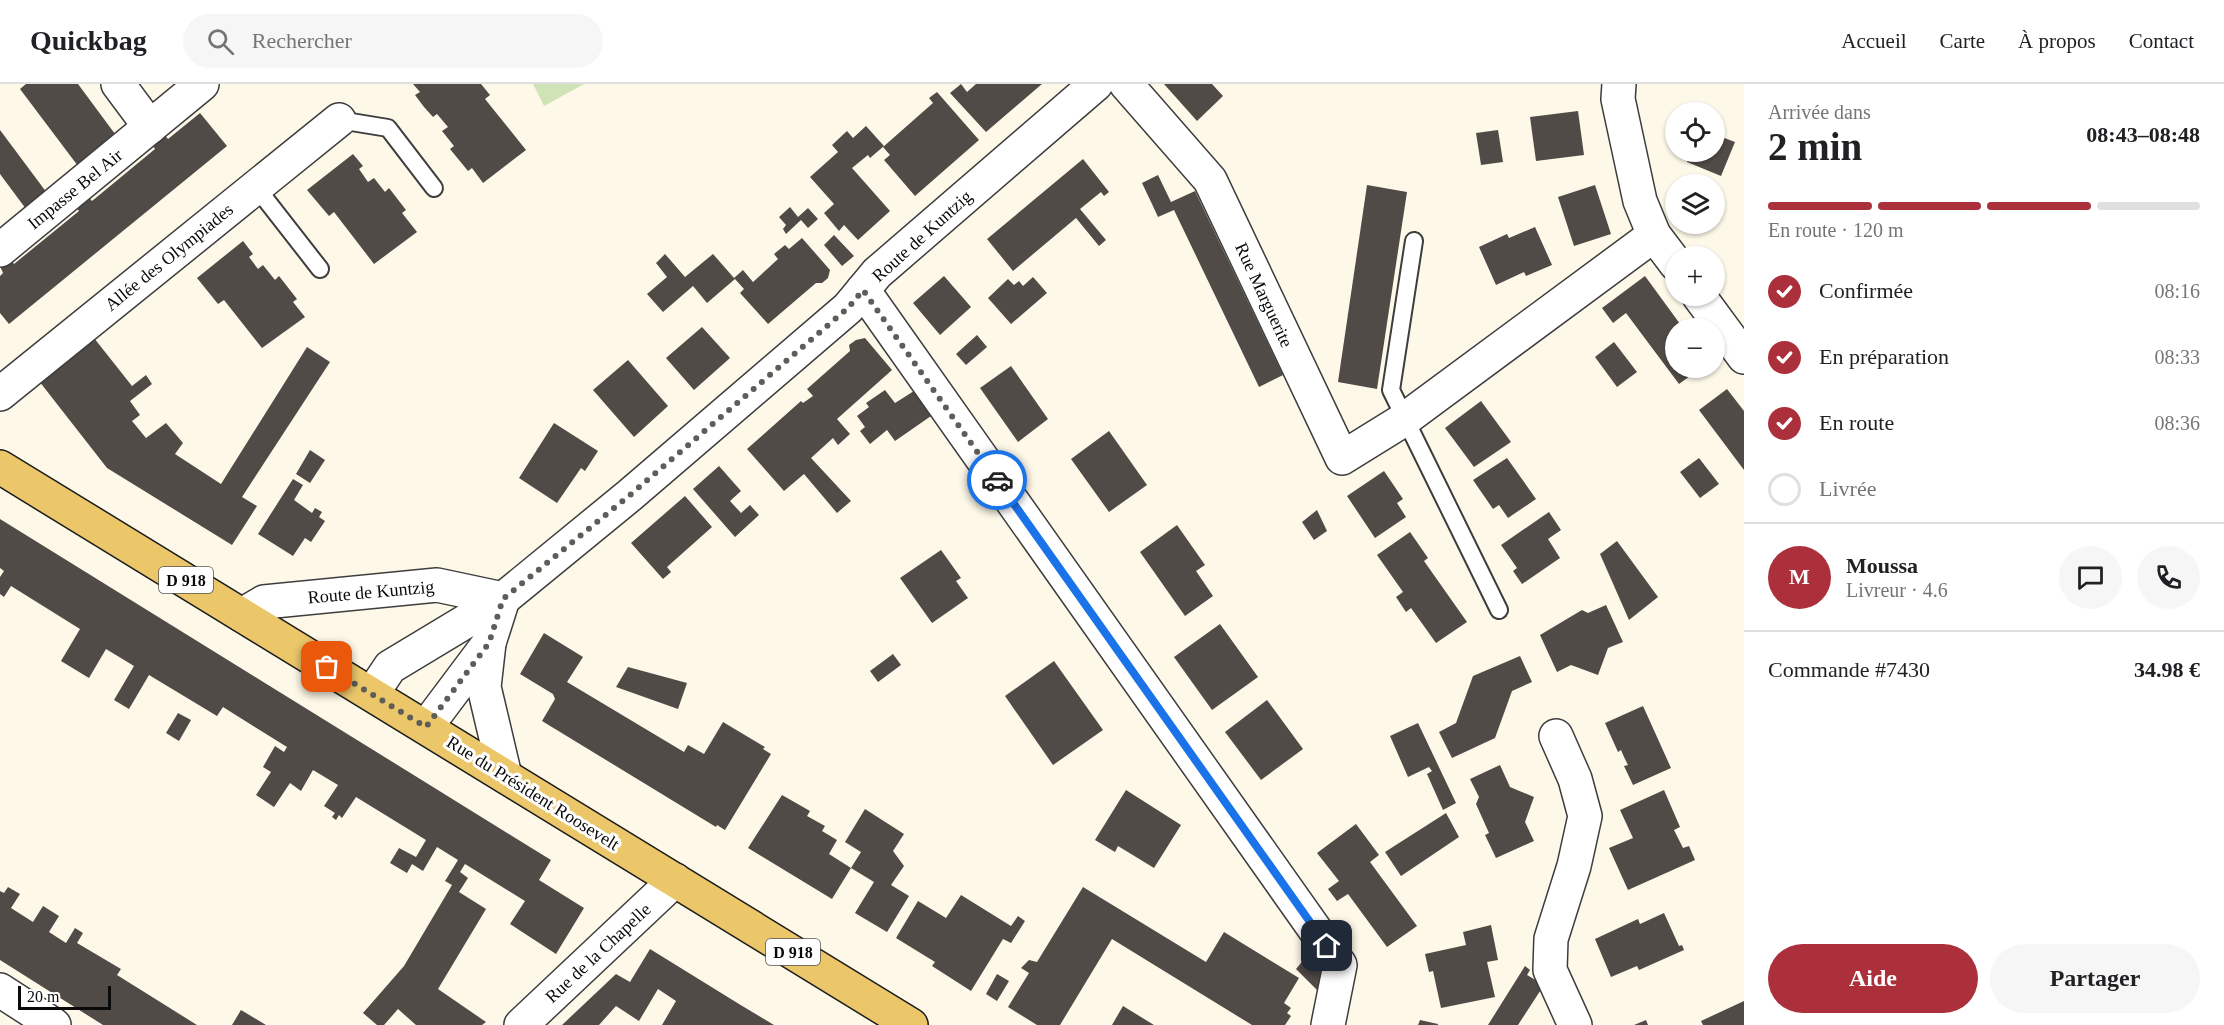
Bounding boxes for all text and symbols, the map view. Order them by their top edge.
search box [183,14,603,68]
text: Quickbag [30,25,147,56]
icon: search [204,25,237,58]
text: Rechercher [252,28,352,53]
text: Accueil [1841,29,1907,53]
text: Carte [1940,29,1985,53]
text: À propos [2018,29,2096,53]
text: Contact [2129,29,2194,53]
text: Arrivée dans [1768,101,1871,123]
map controls [1665,102,1725,378]
button: locate [1665,102,1725,162]
text: 08:43–08:48 [2086,122,2200,147]
text: 2 min [1768,125,1862,168]
street label: Impasse Bel Air [24,145,126,233]
button: layers [1665,174,1725,234]
street label: Route de Kuntzig [868,186,976,286]
street label: Allée des Olympiades [101,199,237,315]
text: En route · 120 m [1768,219,1904,241]
street label: Rue Marguerite [1231,240,1297,350]
button: + [1665,246,1725,306]
icon: check [1768,275,1801,308]
text: Confirmée [1819,278,1913,303]
text: 08:16 [2154,280,2200,302]
button: − [1665,318,1725,378]
icon: check [1768,341,1801,374]
text: En préparation [1819,344,1949,369]
text: 08:33 [2154,346,2200,368]
icon: check [1768,407,1801,440]
text: En route [1819,410,1894,435]
text: 08:36 [2154,412,2200,434]
courier [967,450,1027,510]
icon: car [981,464,1014,497]
text: Livrée [1819,476,1876,501]
button: chat [2059,546,2122,609]
button: phone [2137,546,2200,609]
text: Moussa [1846,553,1918,578]
text: M [1789,564,1810,589]
road number: D 918 [159,567,213,593]
street label: Route de Kuntzig [307,577,435,607]
text: Livreur · 4.6 [1846,579,1948,601]
pin [301,641,352,692]
icon: bag [310,650,343,683]
text: Commande #7430 [1768,657,1930,682]
text: 34.98 € [2134,657,2200,682]
street label: Rue du Président Roosevelt [443,732,623,854]
street label: Rue de la Chapelle [541,899,655,1007]
pin [1301,920,1352,971]
icon: home [1310,929,1343,962]
road number: D 918 [766,939,820,965]
button: Aide [1768,944,1978,1013]
button: Partager [1990,944,2200,1013]
scale bar [18,983,111,1010]
text: 20 m [27,988,59,1005]

